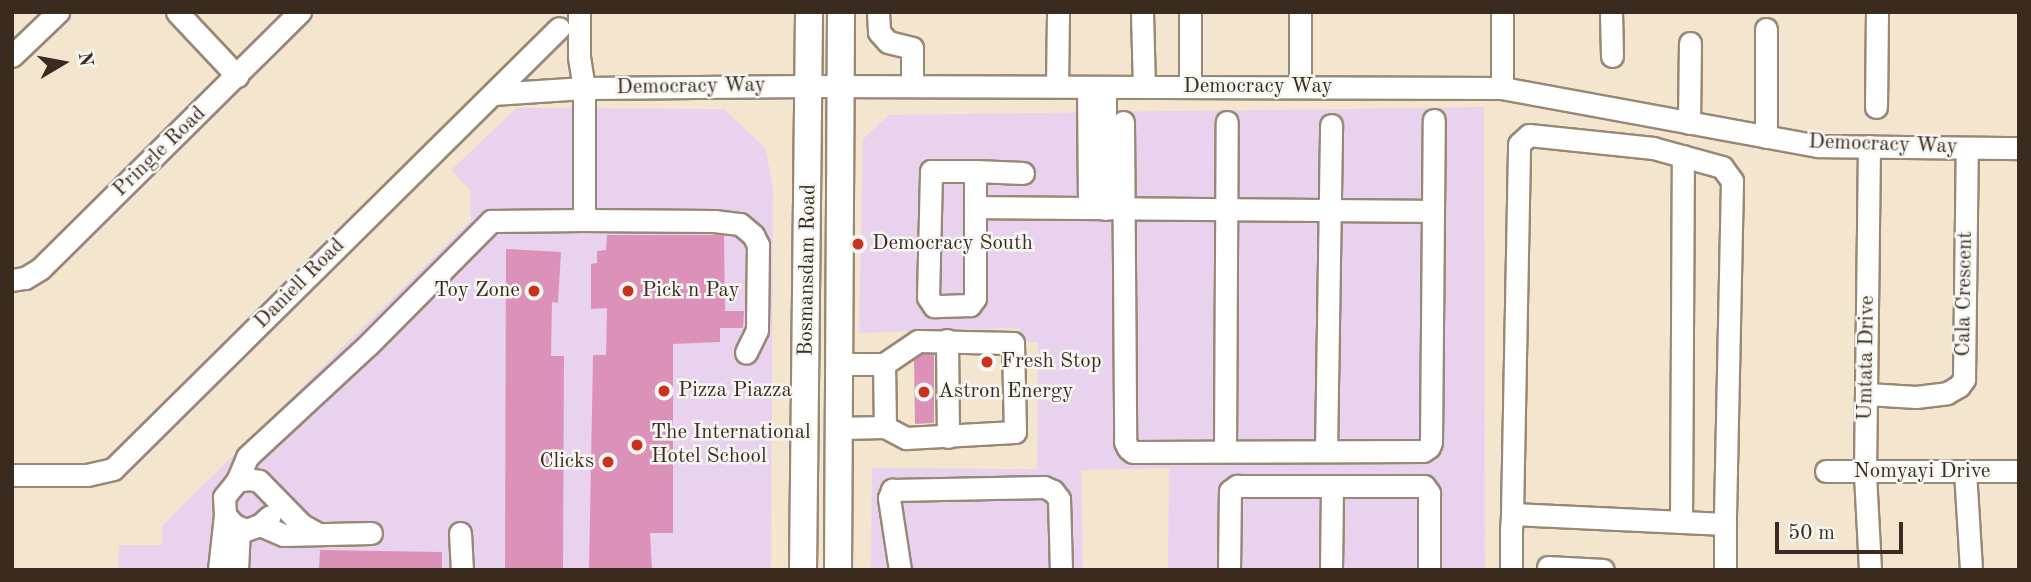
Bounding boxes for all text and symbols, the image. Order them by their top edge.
north arrow [28,28,98,98]
text: N [74,50,95,68]
street label: Democracy Way [616,73,766,101]
street label: Democracy Way [1183,74,1333,100]
street label: Pringle Road [108,102,212,202]
street label: Democracy Way [1808,130,1958,160]
street label: Bosmansdam Road [794,184,822,356]
place label: Democracy South [872,231,1033,257]
street label: Cala Crescent [1951,231,1979,357]
street label: Daniell Road [250,234,350,334]
marker: Democracy South [850,236,866,252]
place label: Toy Zone [434,278,520,304]
place label: Pick n Pay [642,278,740,304]
marker: Toy Zone [526,283,542,299]
marker: Pick n Pay [620,283,636,299]
street label: Umtata Drive [1853,295,1881,421]
place label: Fresh Stop [1001,349,1102,375]
marker: Fresh Stop [979,354,995,370]
place label: Pizza Piazza [678,378,792,404]
place label: Astron Energy [938,379,1073,405]
marker: Pizza Piazza [656,383,672,399]
marker: Astron Energy [916,384,932,400]
place label: The International Hotel School [651,420,811,470]
marker: The International Hotel School [629,437,645,453]
place label: Clicks [539,449,594,475]
marker: Clicks [600,454,616,470]
street label: Nomyayi Drive [1854,459,1990,485]
scale bar [1779,508,1907,552]
text: 50 m [1788,523,1835,544]

